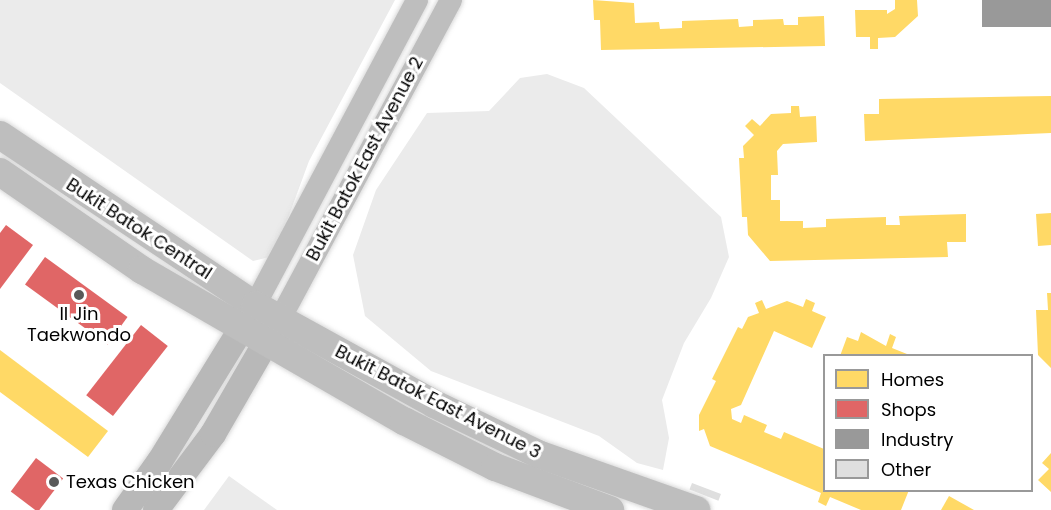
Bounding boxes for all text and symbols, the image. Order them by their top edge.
street label: Bukit Batok East Avenue 2 [302,53,428,265]
street label: Bukit Batok Central [62,174,216,284]
marker: Il Jin Taekwondo [72,288,86,302]
place label: Il Jin Taekwondo [27,304,131,346]
street label: Bukit Batok East Avenue 3 [331,341,545,463]
legend [823,354,1033,492]
text: Homes [881,367,944,392]
text: Shops [881,397,936,422]
text: Industry [881,427,953,452]
text: Other [881,457,931,482]
place label: Texas Chicken [66,471,195,493]
marker: Texas Chicken [47,475,61,489]

